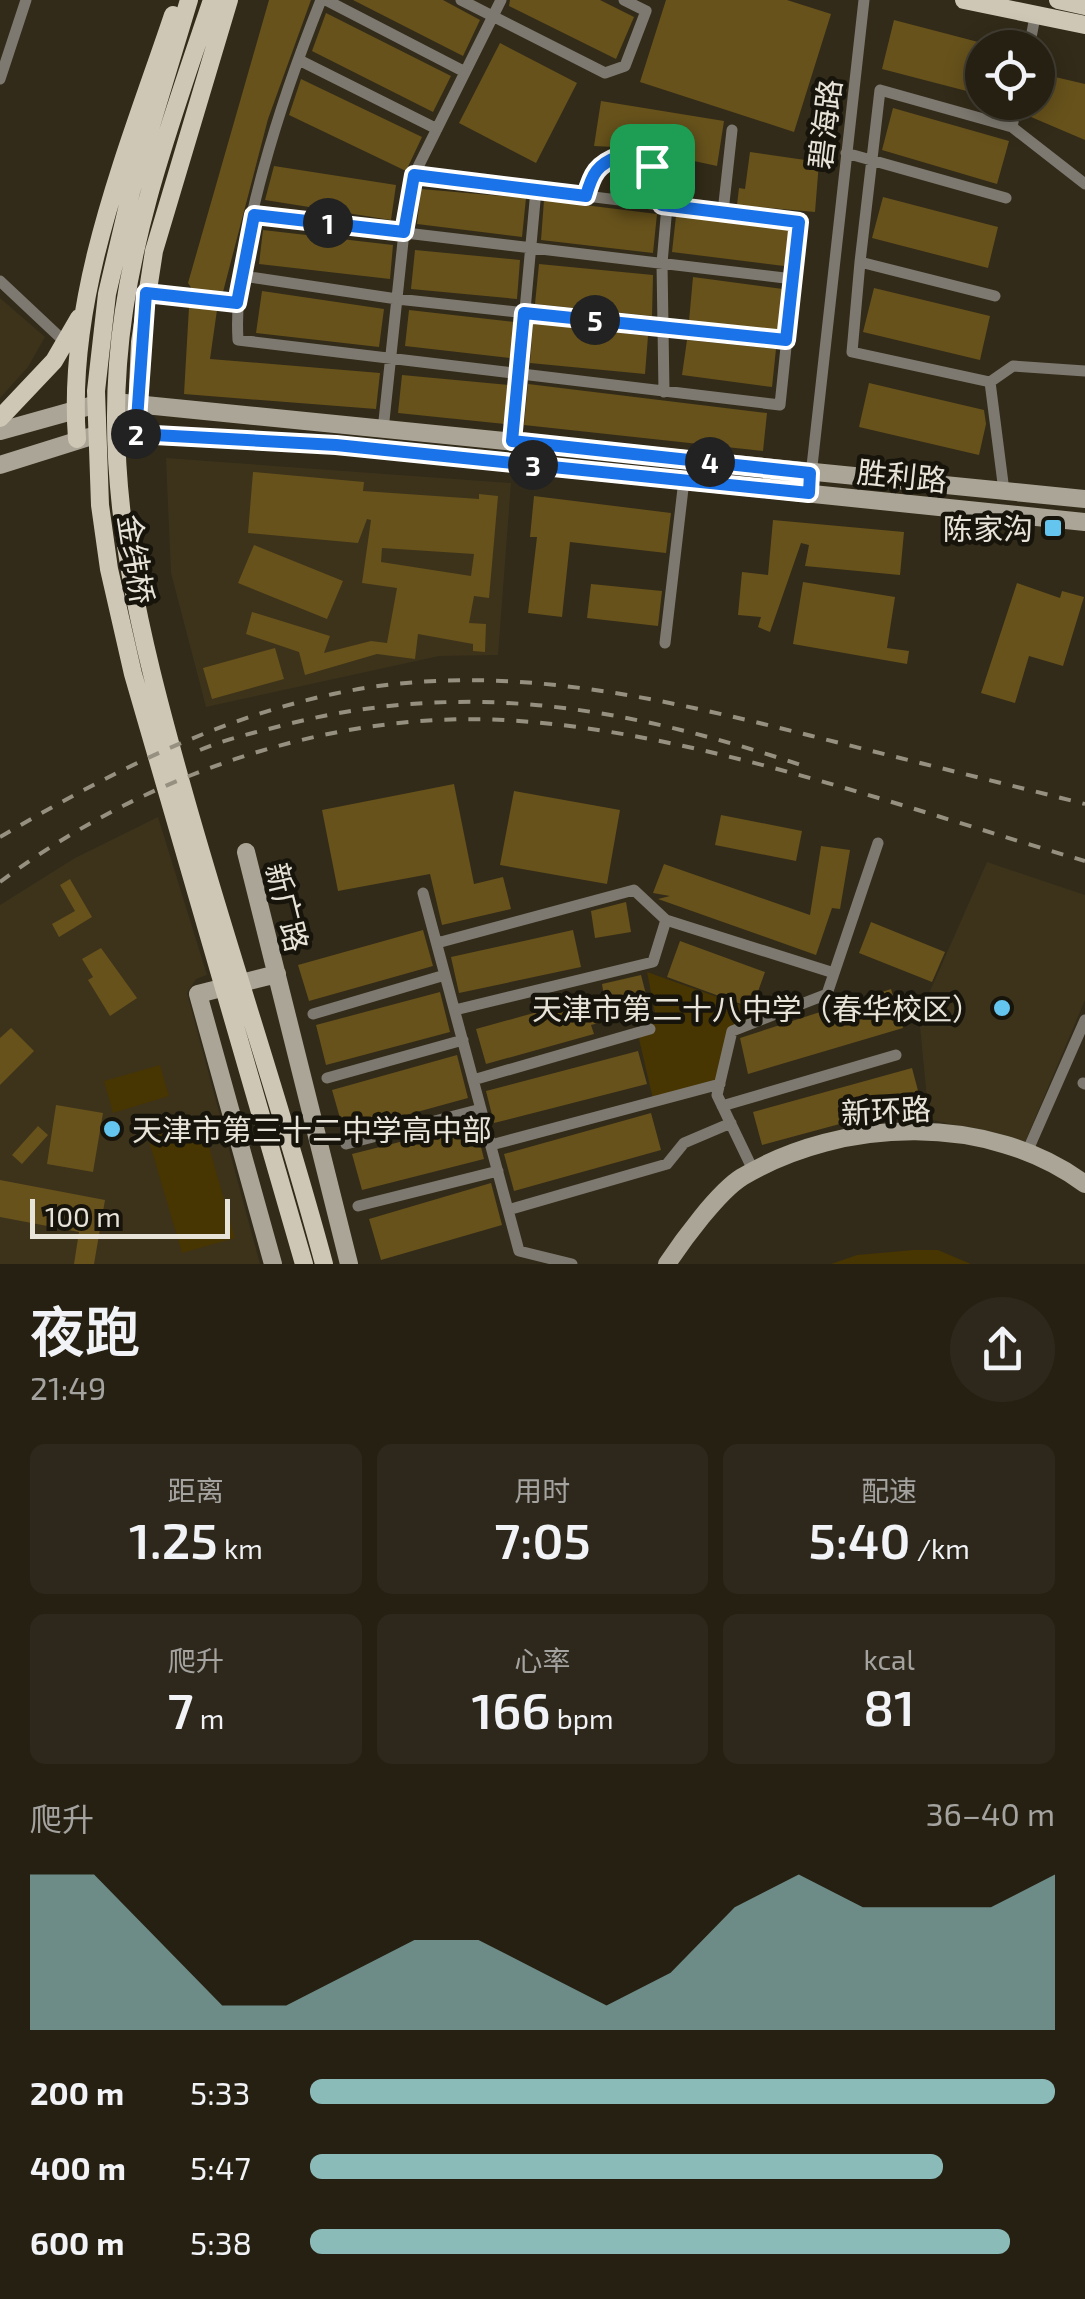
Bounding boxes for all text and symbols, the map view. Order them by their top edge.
map controls [965,30,1055,120]
button: locate [965,30,1055,120]
street label: 碧海路 [801,77,847,171]
pin [610,124,695,209]
icon: arrive [625,139,680,194]
pin: 1 [303,198,353,248]
text: 1 [322,206,334,240]
pin: 5 [570,295,620,345]
text: 5 [587,303,603,337]
pin: 2 [111,409,161,459]
text: 2 [128,417,144,451]
pin: 4 [685,437,735,487]
pin: 3 [508,440,558,490]
text: 4 [701,445,719,479]
text: 3 [525,448,541,482]
street label: 胜利路 [855,452,949,498]
place label: 陈家沟 [943,510,1033,546]
street label: 金纬桥 [112,512,162,606]
marker: 陈家沟 [1042,517,1064,539]
street label: 新广路 [260,859,316,955]
place label: 天津市第二十八中学（春华校区） [532,990,982,1026]
marker: 天津市第二十八中学（春华校区） [991,997,1013,1019]
street label: 新环路 [840,1090,932,1130]
place label: 天津市第三十二中学高中部 [132,1111,492,1147]
marker: 天津市第三十二中学高中部 [101,1118,123,1140]
scale bar [30,1194,230,1238]
text: 100 m [45,1199,121,1233]
text: 夜跑 [30,1297,140,1363]
button: share [950,1297,1055,1402]
text: 21:49 [30,1368,106,1406]
text: 距离 [168,1473,224,1507]
text: 用时 [514,1473,571,1507]
text: 配速 [861,1473,917,1507]
text: 1.25 [129,1509,218,1569]
text: 7:05 [494,1509,591,1569]
text: 5:40 [808,1509,910,1569]
text: km [218,1531,263,1565]
text: /km [910,1531,970,1565]
text: kcal [864,1642,915,1676]
text: 爬升 [168,1643,224,1677]
text: 心率 [514,1643,571,1677]
text: 81 [863,1676,915,1736]
text: 7 [167,1679,193,1739]
text: 166 [471,1679,551,1739]
text: m [193,1701,224,1735]
text: bpm [551,1701,614,1735]
text: 36–40 m [926,1794,1055,1832]
text: 爬升 [30,1799,94,1837]
text: 200 m [30,2073,124,2111]
text: 5:33 [190,2073,250,2111]
text: 400 m [30,2148,126,2186]
text: 5:47 [190,2148,251,2186]
text: 600 m [30,2223,124,2261]
text: 5:38 [190,2223,252,2261]

